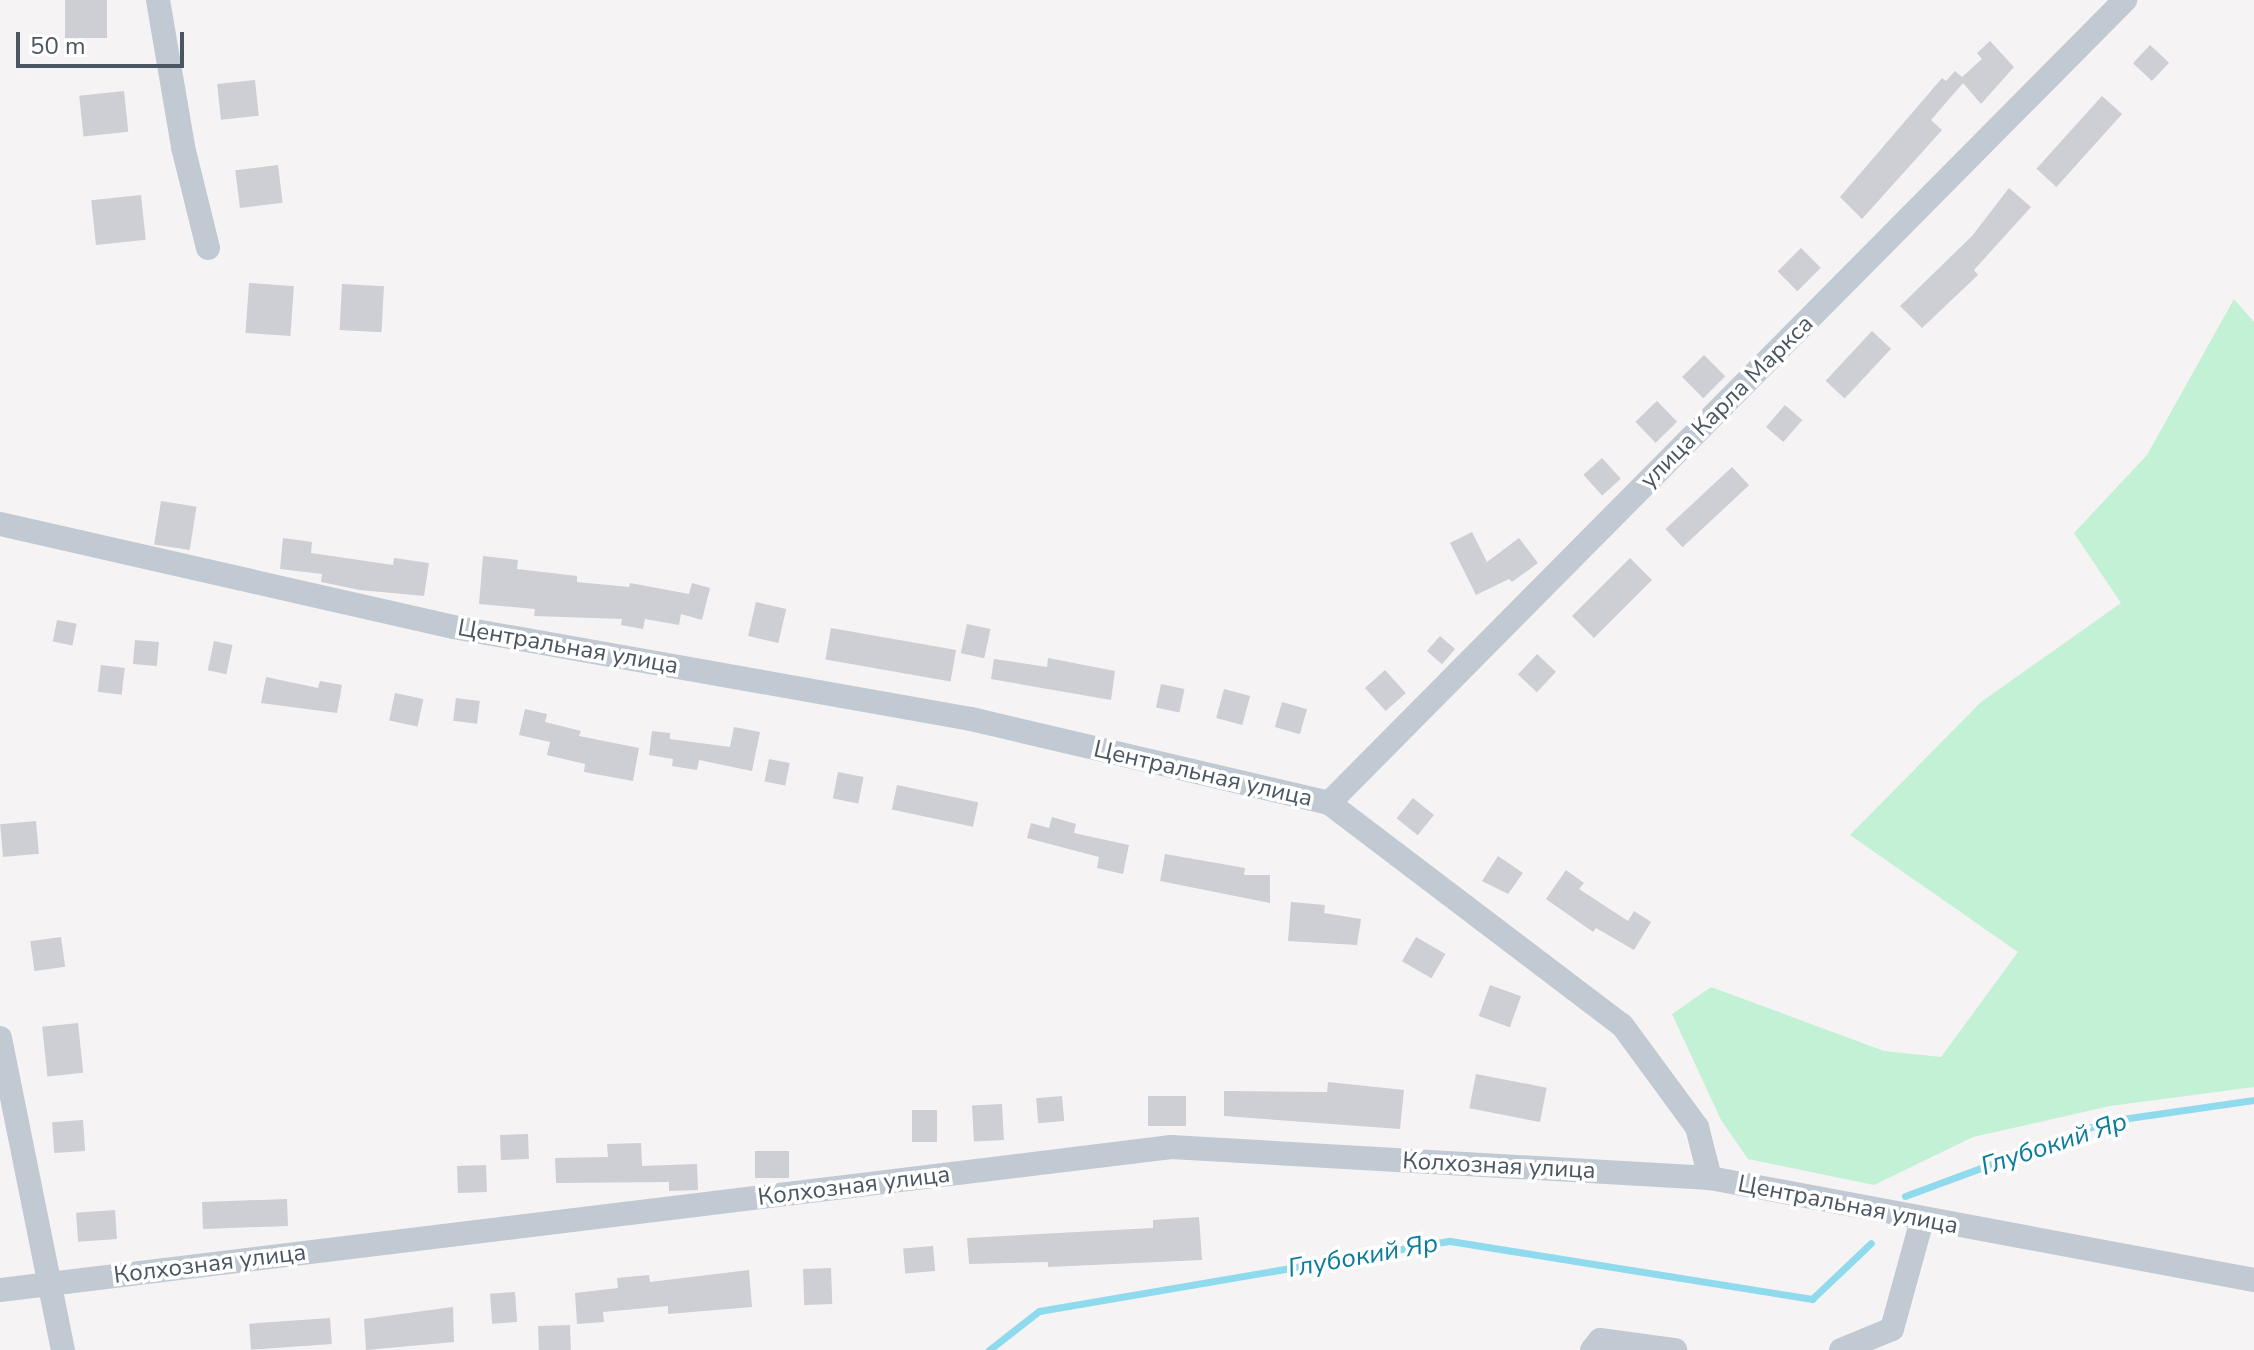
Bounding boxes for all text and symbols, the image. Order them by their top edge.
scale bar [20,16,188,66]
text: 50 m [30,30,86,62]
street label: улица Карла Маркса [1634,309,1820,495]
street label: Центральная улица [455,613,681,681]
street label: Центральная улица [1091,735,1315,813]
water label: Глубокий Яр [1977,1106,2131,1182]
street label: Колхозная улица [1402,1147,1596,1185]
street label: Колхозная улица [756,1160,952,1212]
street label: Центральная улица [1735,1170,1961,1240]
water label: Глубокий Яр [1285,1227,1441,1285]
street label: Колхозная улица [112,1238,308,1290]

